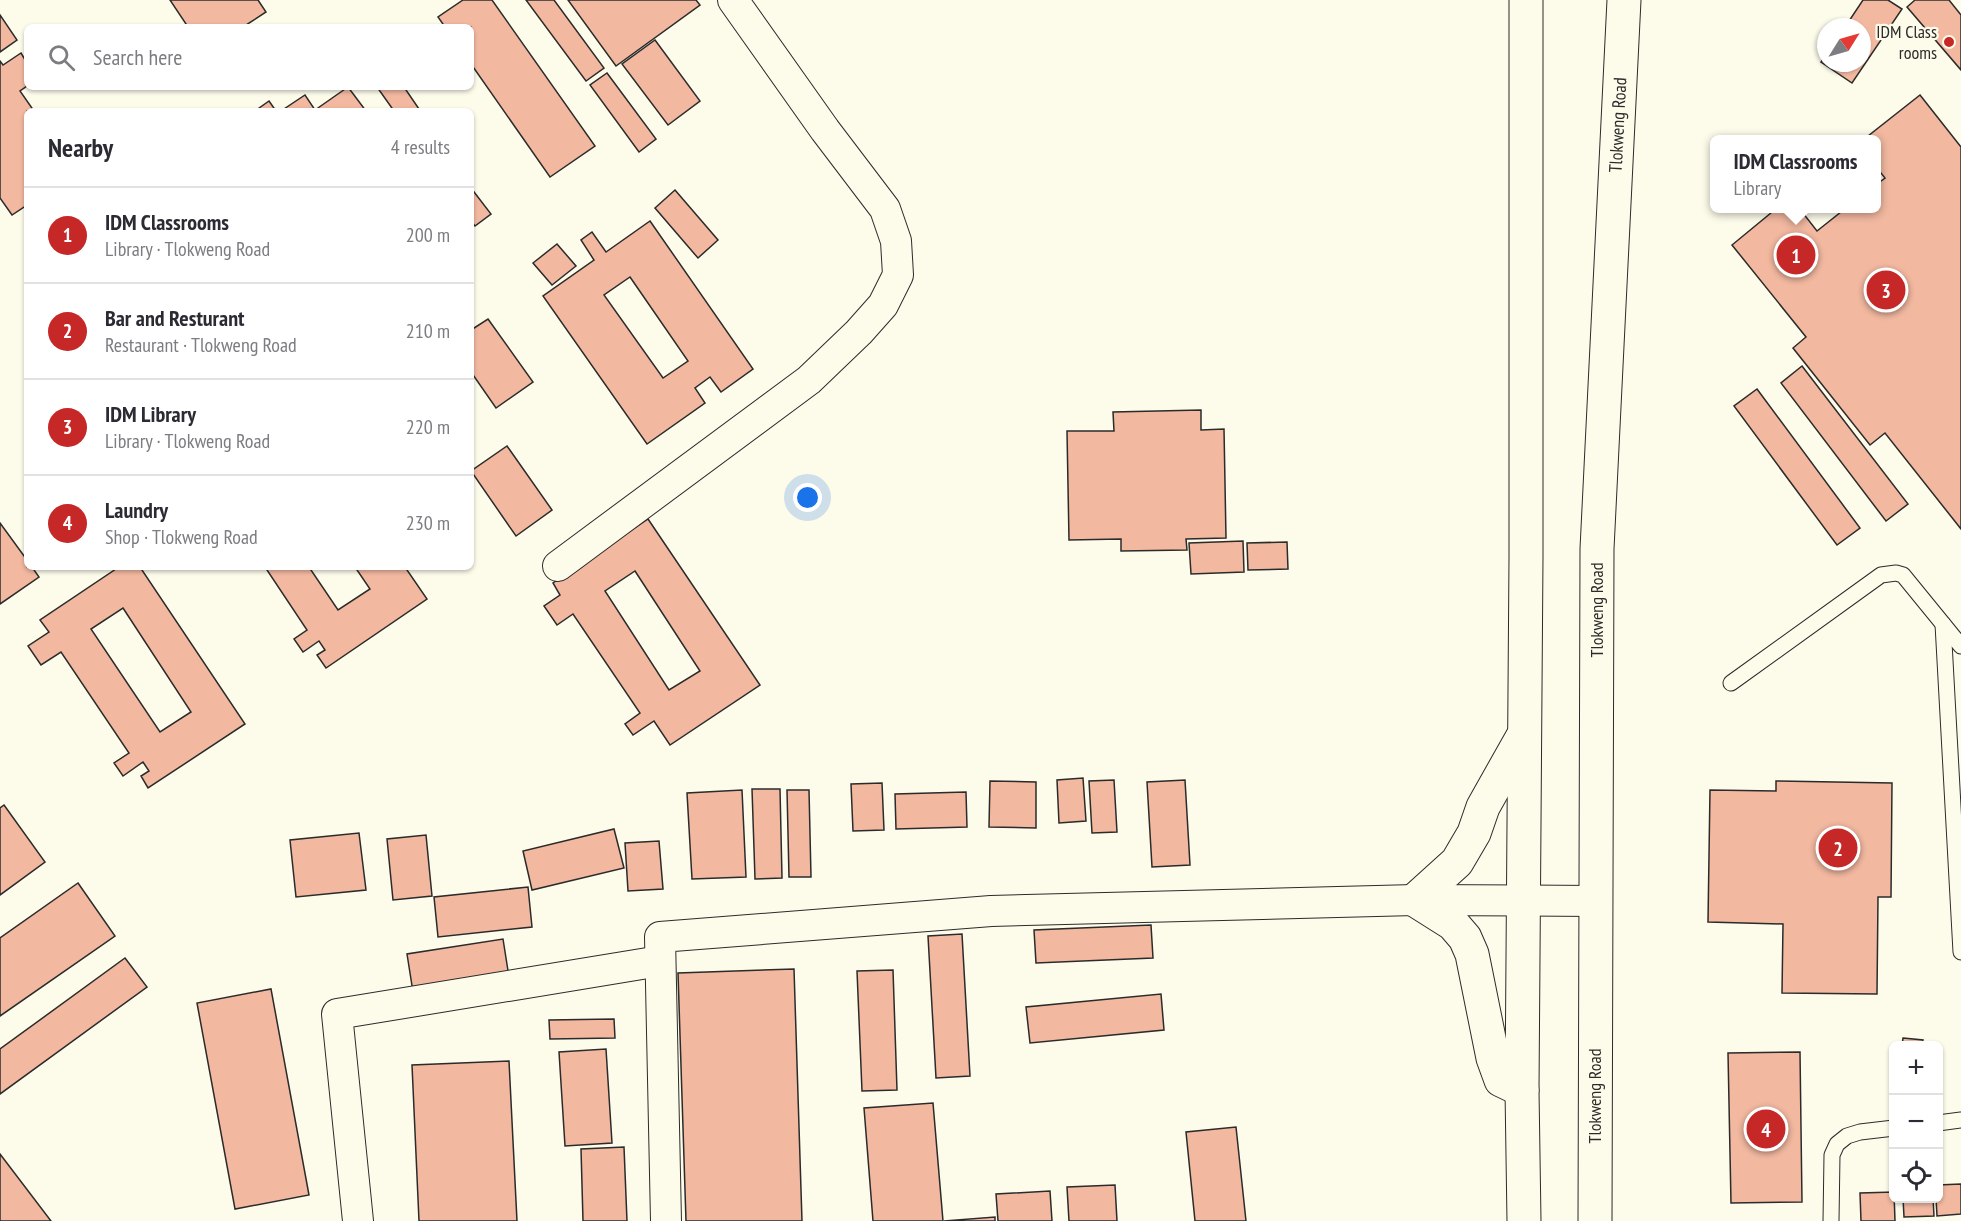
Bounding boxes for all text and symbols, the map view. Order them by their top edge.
north arrow [1817,18,1871,72]
place label: IDM Class rooms [1876,20,1937,64]
search box [24,24,474,90]
marker: IDM Class rooms [1942,35,1956,49]
icon: search [45,41,78,74]
text: Search here [93,43,182,71]
street label: Tlokweng Road [1604,77,1631,173]
text: Nearby [48,131,113,164]
text: 4 results [391,134,450,160]
popup [1710,135,1881,213]
text: IDM Classrooms [1733,147,1858,175]
text: Library [1733,175,1781,201]
text: IDM Classrooms [105,208,229,236]
text: 1 [63,222,72,248]
text: 200 m [406,222,450,248]
pin: 1 [1776,232,1816,278]
text: Library · Tlokweng Road [105,236,270,262]
pin: 3 [1866,268,1906,312]
text: Bar and Resturant [105,304,244,332]
text: 2 [63,318,72,344]
text: 210 m [406,318,450,344]
text: Restaurant · Tlokweng Road [105,332,297,358]
text: IDM Library [105,400,196,428]
text: 3 [63,414,72,440]
text: 220 m [406,414,450,440]
text: Library · Tlokweng Road [105,428,270,454]
your location [793,483,822,512]
text: Laundry [105,496,168,524]
text: 4 [63,510,72,536]
text: 230 m [406,510,450,536]
text: Shop · Tlokweng Road [105,524,258,550]
street label: Tlokweng Road [1585,562,1608,658]
pin: 2 [1818,826,1858,870]
map controls [1889,1041,1943,1203]
button: + [1889,1041,1943,1095]
street label: Tlokweng Road [1583,1048,1606,1144]
button: − [1889,1095,1943,1149]
pin: 4 [1746,1106,1786,1152]
button: locate [1889,1149,1943,1203]

